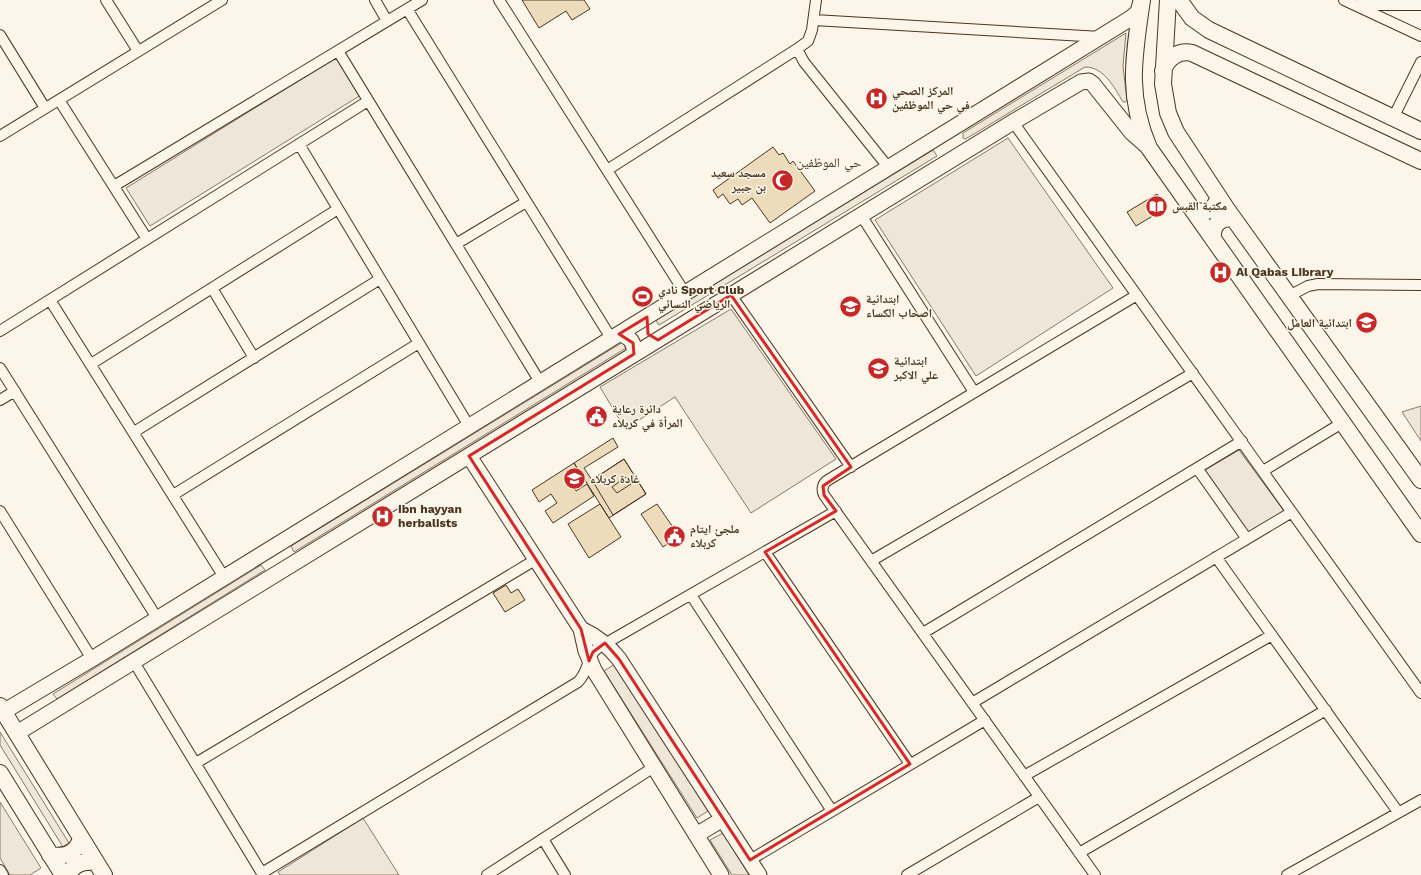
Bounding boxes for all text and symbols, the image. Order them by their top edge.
place label: المركز الصحي في حي الموظفين [892,84,970,115]
hospital icon: المركز الصحي في حي الموظفين [863,85,889,111]
district label: حي الموظفين [797,155,861,173]
place label: مسجد سعيد بن جبير [711,166,766,195]
mosque icon: مسجد سعيد بن جبير [769,167,795,193]
library icon: مكتبة القبس [1143,193,1169,219]
place label: مكتبة القبس [1172,199,1227,214]
hospital icon: Al Qabas Library [1208,259,1234,285]
place label: Al Qabas Library [1236,265,1334,279]
place label: نادي Sport Club الرياضي النسائي [658,283,745,314]
sports icon: نادي Sport Club الرياضي النسائي [629,284,655,310]
place label: ابتدائية اصحاب الكساء [866,292,932,320]
school or university icon: ابتدائية اصحاب الكساء [837,293,863,319]
school or university icon: ابتدائية العامل [1354,310,1380,336]
place label: ابتدائية العامل [1287,316,1352,331]
place label: ابتدائية علي الاكبر [893,354,938,385]
school or university icon: ابتدائية علي الاكبر [866,355,892,381]
place label: دائرة رعاية المرأة في كربلاء [612,402,683,433]
public building icon: دائرة رعاية المرأة في كربلاء [584,403,610,429]
school or university icon: غادة كربلاء [561,466,587,492]
place label: غادة كربلاء [590,472,640,486]
place label: Ibn hayyan herbalists [398,502,462,530]
hospital icon: Ibn hayyan herbalists [370,503,396,529]
place label: ملجئ ايتام كربلاء [690,522,740,550]
public building icon: ملجئ ايتام كربلاء [662,523,688,549]

